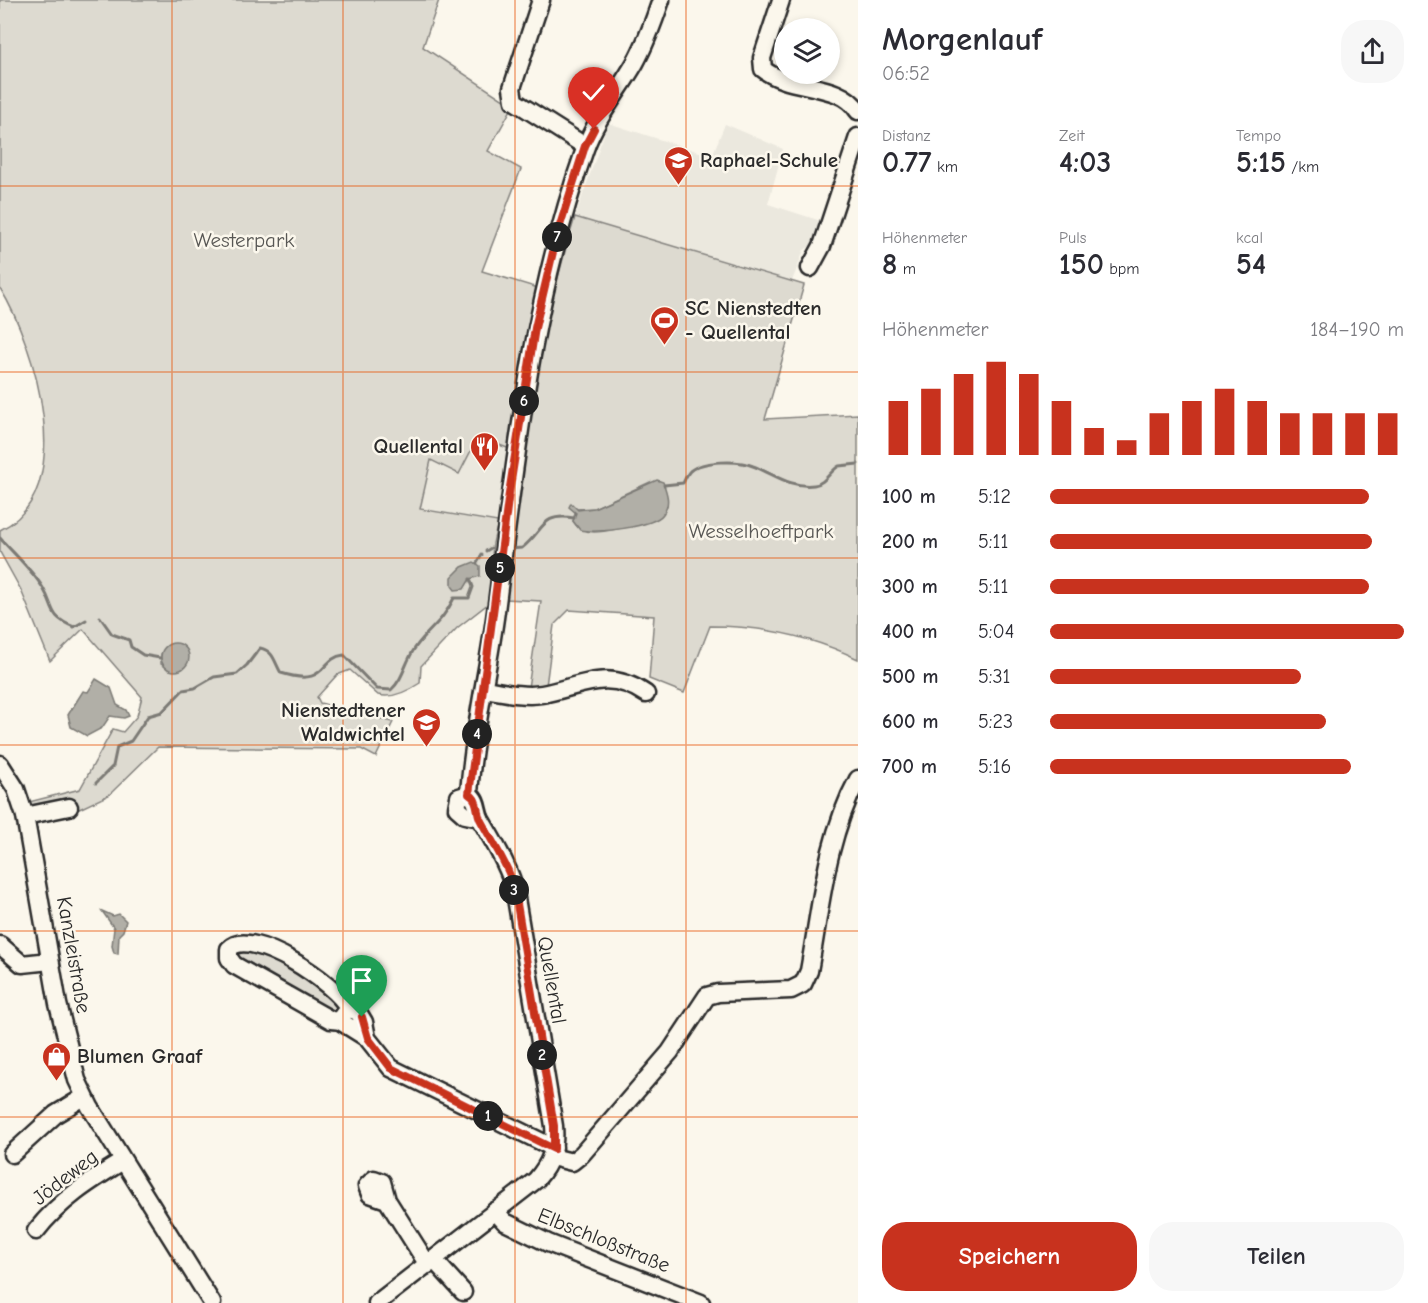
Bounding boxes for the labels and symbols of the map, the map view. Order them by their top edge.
pin [568,67,619,129]
school or university icon: Raphael-Schule [663,144,695,186]
place label: Raphael-Schule [700,148,838,172]
pin: 7 [542,222,572,252]
park label: Westerpark [194,228,294,252]
place label: SC Nienstedten - Quellental [685,296,822,344]
sports icon: SC Nienstedten - Quellental [648,304,680,346]
pin: 6 [509,386,539,416]
restaurant icon: Quellental [468,430,500,472]
place label: Quellental [374,434,463,458]
park label: Wesselhoeftpark [688,519,834,543]
pin: 5 [485,553,515,583]
place label: Nienstedtener Waldwichtel [281,698,406,746]
school or university icon: Nienstedtener Waldwichtel [410,706,442,748]
pin: 4 [462,719,492,749]
pin: 3 [499,875,529,905]
street label: Kanzleistraße [52,895,96,1015]
street label: Quellental [533,934,571,1026]
pin [336,955,387,1017]
shop icon: Blumen Graaf [40,1040,72,1082]
pin: 2 [527,1040,557,1070]
place label: Blumen Graaf [77,1044,204,1068]
pin: 1 [473,1101,503,1131]
street label: Jödeweg [28,1144,102,1210]
street label: Elbschloßstraße [534,1203,674,1277]

